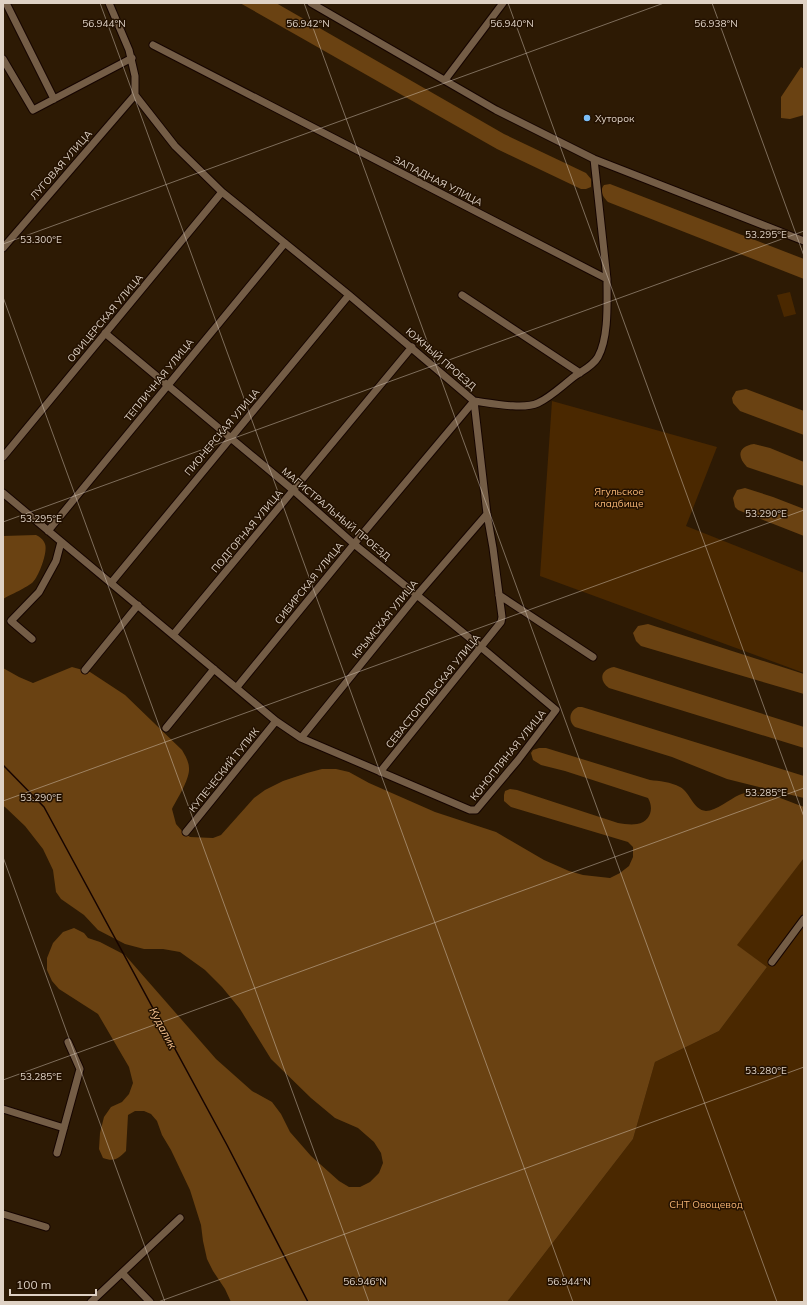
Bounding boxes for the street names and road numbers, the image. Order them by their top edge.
street label: ЛУГОВАЯ УЛИЦА [27,127,95,203]
street label: ЗАПАДНАЯ УЛИЦА [391,153,485,209]
street label: ОФИЦЕРСКАЯ УЛИЦА [64,271,146,365]
street label: ЮЖНЫЙ ПРОЕЗД [403,325,479,393]
street label: ТЕПЛИЧНАЯ УЛИЦА [121,335,197,424]
street label: ПИОНЕРСКАЯ УЛИЦА [182,385,263,478]
street label: МАГИСТРАЛЬНЫЙ ПРОЕЗД [279,465,393,563]
street label: ПОДГОРНАЯ УЛИЦА [208,486,286,575]
street label: СИБИРСКАЯ УЛИЦА [272,539,347,627]
street label: КРЫМСКАЯ УЛИЦА [349,576,421,661]
street label: СЕВАСТОПОЛЬСКАЯ УЛИЦА [383,631,484,751]
street label: КОНОПЛЯНАЯ УЛИЦА [467,706,549,803]
street label: КУПЕЧЕСКИЙ ТУПИК [186,725,262,815]

